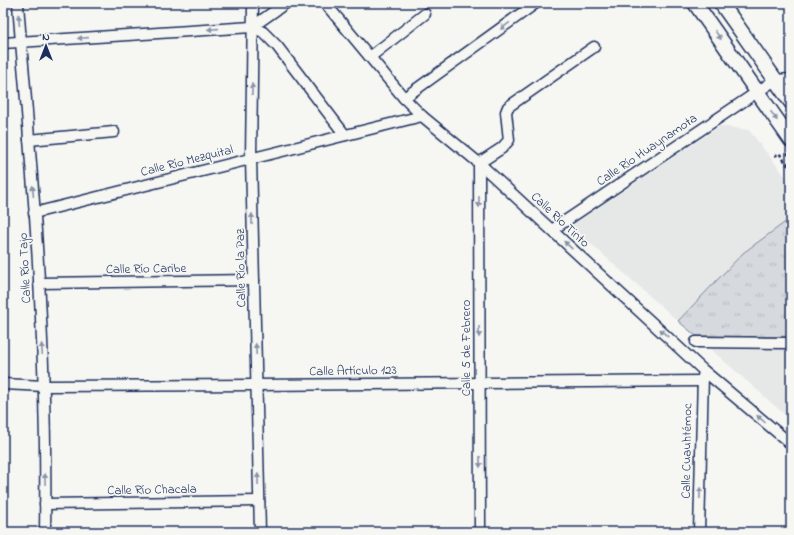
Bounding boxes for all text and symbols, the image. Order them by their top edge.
one-way arrow [15,14,22,26]
one-way arrow [499,22,510,30]
north arrow [26,26,66,66]
one-way arrow [207,26,219,33]
text: N [42,29,50,45]
one-way arrow [714,30,722,40]
one-way arrow [77,34,89,41]
one-way arrow [249,82,255,95]
street label: Calle Río Huaynamota [593,109,702,192]
one-way arrow [770,111,778,121]
street label: Calle Río Mezquital [139,140,235,182]
one-way arrow [29,185,36,197]
street label: Calle Río Tinto [526,188,594,253]
one-way arrow [476,196,482,209]
one-way arrow [249,213,256,225]
street label: Calle Río la Paz [231,228,251,308]
street label: Calle Río Tajo [14,232,36,304]
one-way arrow [563,240,573,250]
street label: Calle Río Caribe [106,259,187,279]
street label: Calle 5 de Febrero [457,300,476,396]
one-way arrow [476,326,482,339]
one-way arrow [659,329,668,338]
one-way arrow [39,342,45,355]
one-way arrow [253,342,259,355]
street label: Calle Artículo 123 [309,361,397,381]
street label: Calle Cuauhtémoc [677,403,697,499]
one-way arrow [756,414,767,423]
one-way arrow [476,456,483,468]
one-way arrow [42,472,48,485]
one-way arrow [255,473,262,485]
street label: Calle Río Chacala [107,480,197,500]
one-way arrow [696,487,703,499]

